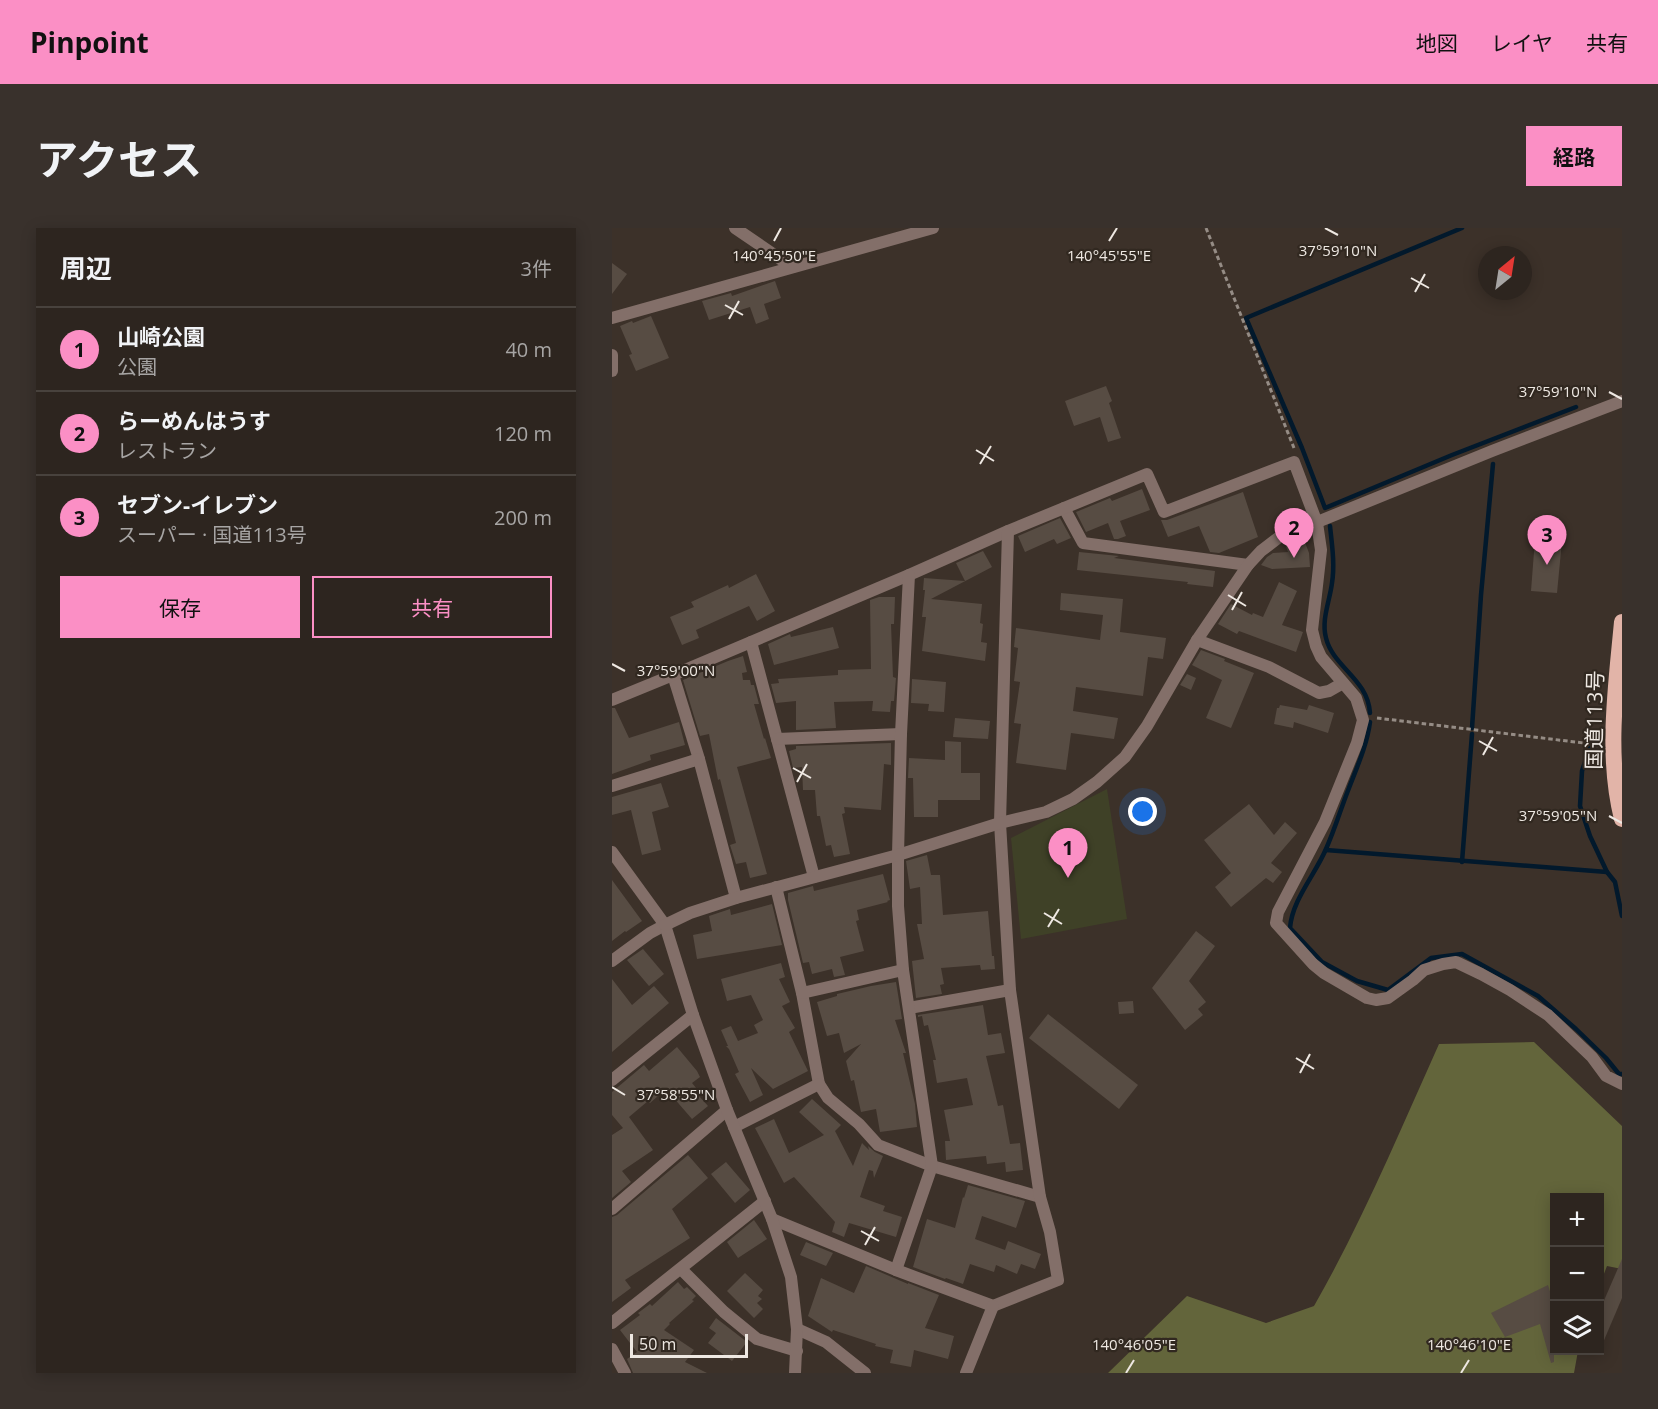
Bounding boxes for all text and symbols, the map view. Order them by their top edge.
text: Pinpoint [30,23,149,61]
text: 地図 [1416,29,1458,57]
text: レイヤ [1491,29,1553,57]
text: 共有 [1586,29,1628,57]
button: 経路 [1526,126,1622,186]
text: アクセス [36,130,202,187]
text: 37°59'10"N [1299,240,1377,260]
text: 140°45'50"E [732,245,816,265]
text: 140°45'55"E [1067,245,1151,265]
north arrow [1478,246,1532,300]
text: 周辺 [60,250,112,286]
text: 3件 [521,255,552,282]
text: 山崎公園 [117,321,205,351]
text: 1 [74,336,85,363]
text: 40 m [505,336,552,363]
text: 公園 [117,353,157,380]
text: 37°59'10"N [1519,381,1597,401]
text: らーめんはうす [117,405,271,435]
text: 2 [74,420,85,447]
text: 120 m [494,420,552,447]
text: レストラン [117,437,217,464]
text: セブン-イレブン [117,489,278,519]
text: 3 [74,504,85,531]
text: 200 m [494,504,552,531]
pin: 2 [1274,508,1314,558]
pin: 3 [1528,516,1566,565]
text: スーパー · 国道113号 [117,521,307,548]
button: 保存 [60,576,300,638]
button: 共有 [312,576,552,638]
text: 37°59'00"N [637,660,715,680]
street label: 国道113号 [1579,670,1609,770]
your location [1128,797,1157,826]
text: 37°59'05"N [1519,805,1597,825]
pin: 1 [1048,828,1088,878]
text: 37°58'55"N [637,1084,715,1104]
map controls [1550,1193,1604,1355]
button: + [1550,1193,1604,1247]
button: − [1550,1247,1604,1301]
button: layers [1550,1301,1604,1355]
scale bar [630,1331,748,1358]
text: 50 m [639,1333,676,1355]
text: 140°46'05"E [1092,1334,1176,1354]
text: 140°46'10"E [1427,1334,1511,1354]

